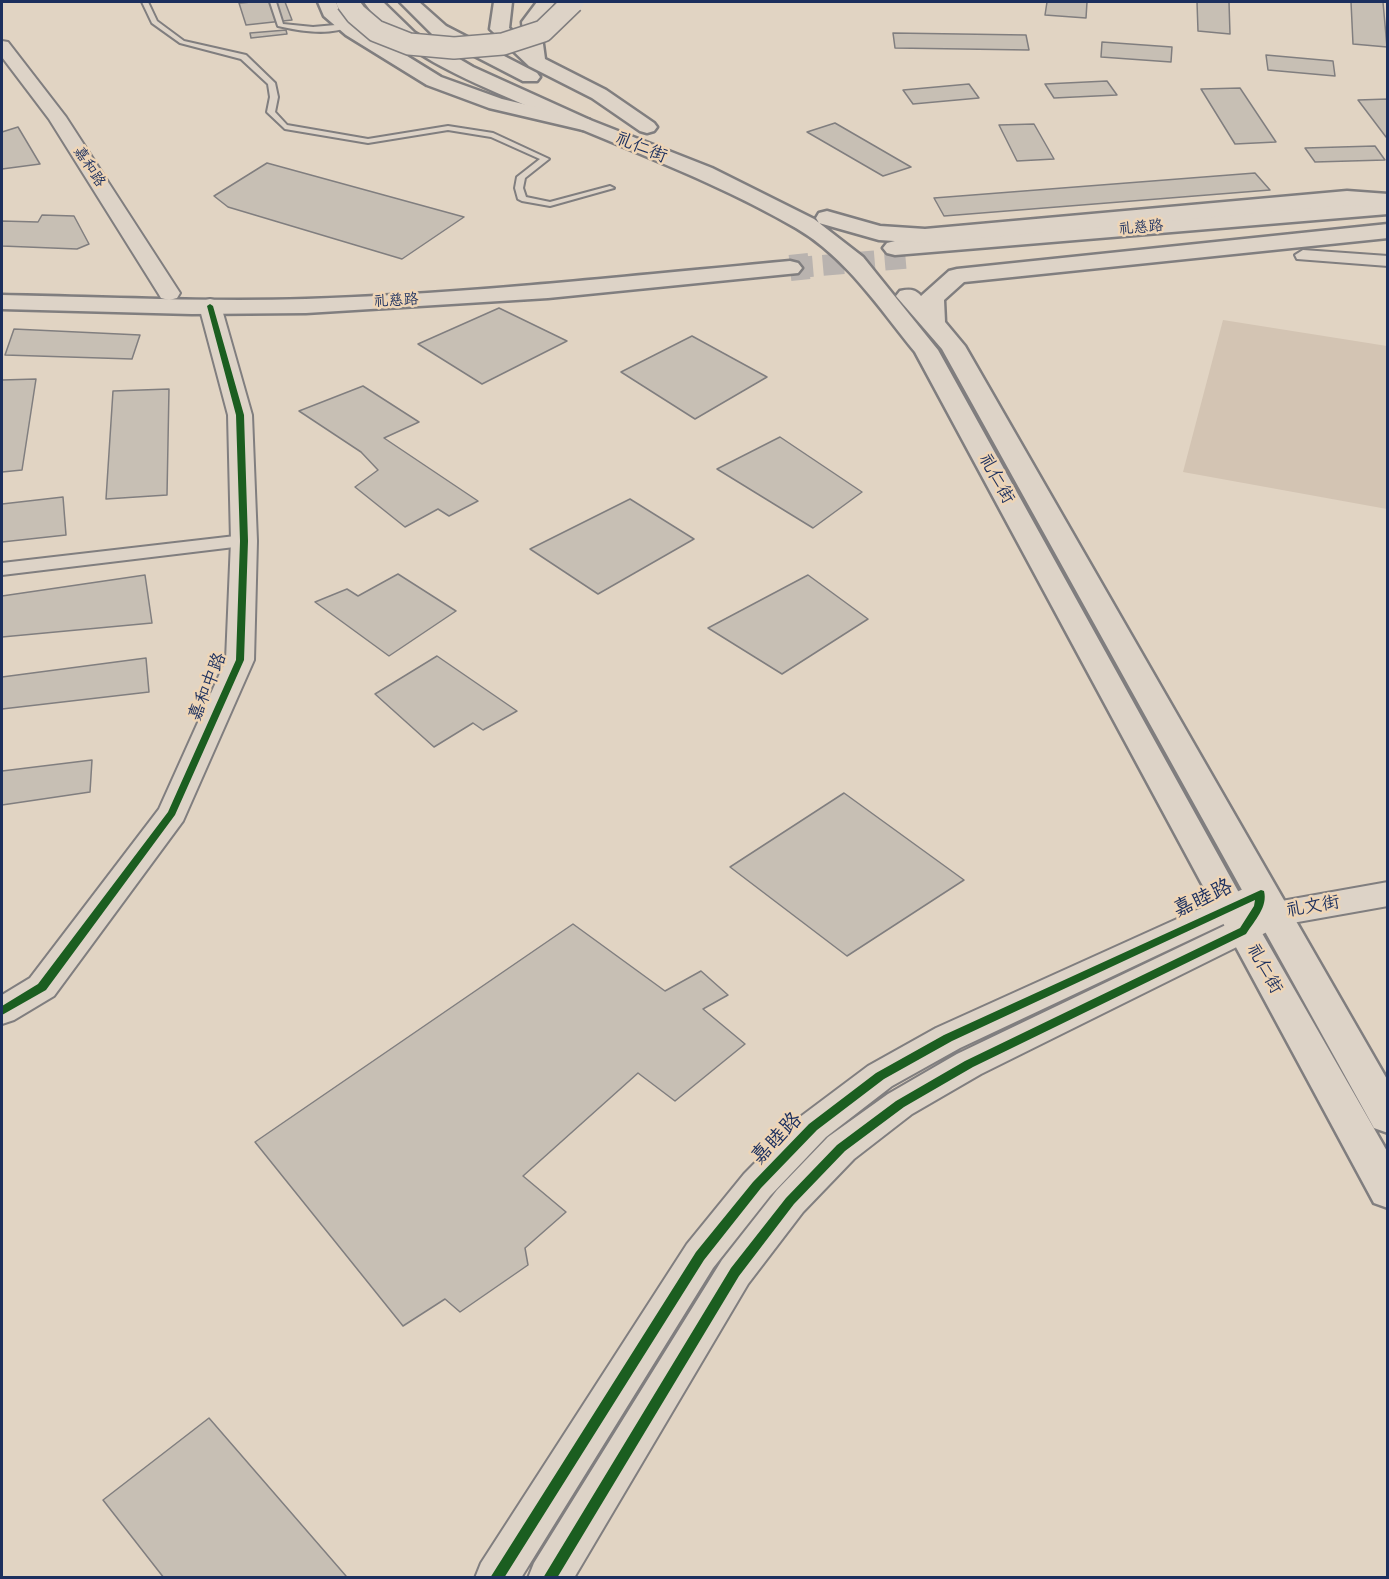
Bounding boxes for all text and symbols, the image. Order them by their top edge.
street label: 礼仁街 [612,128,670,168]
street label: 嘉和路 [69,143,109,191]
street label: 礼慈路 [1118,217,1164,239]
street label: 礼慈路 [373,291,419,311]
street label: 礼仁街 [973,450,1019,508]
street label: 嘉和中路 [185,650,231,724]
street label: 嘉睦路 [1169,874,1237,924]
street label: 礼文街 [1285,892,1341,922]
street label: 礼仁街 [1241,940,1287,998]
street label: 嘉睦路 [746,1108,808,1170]

